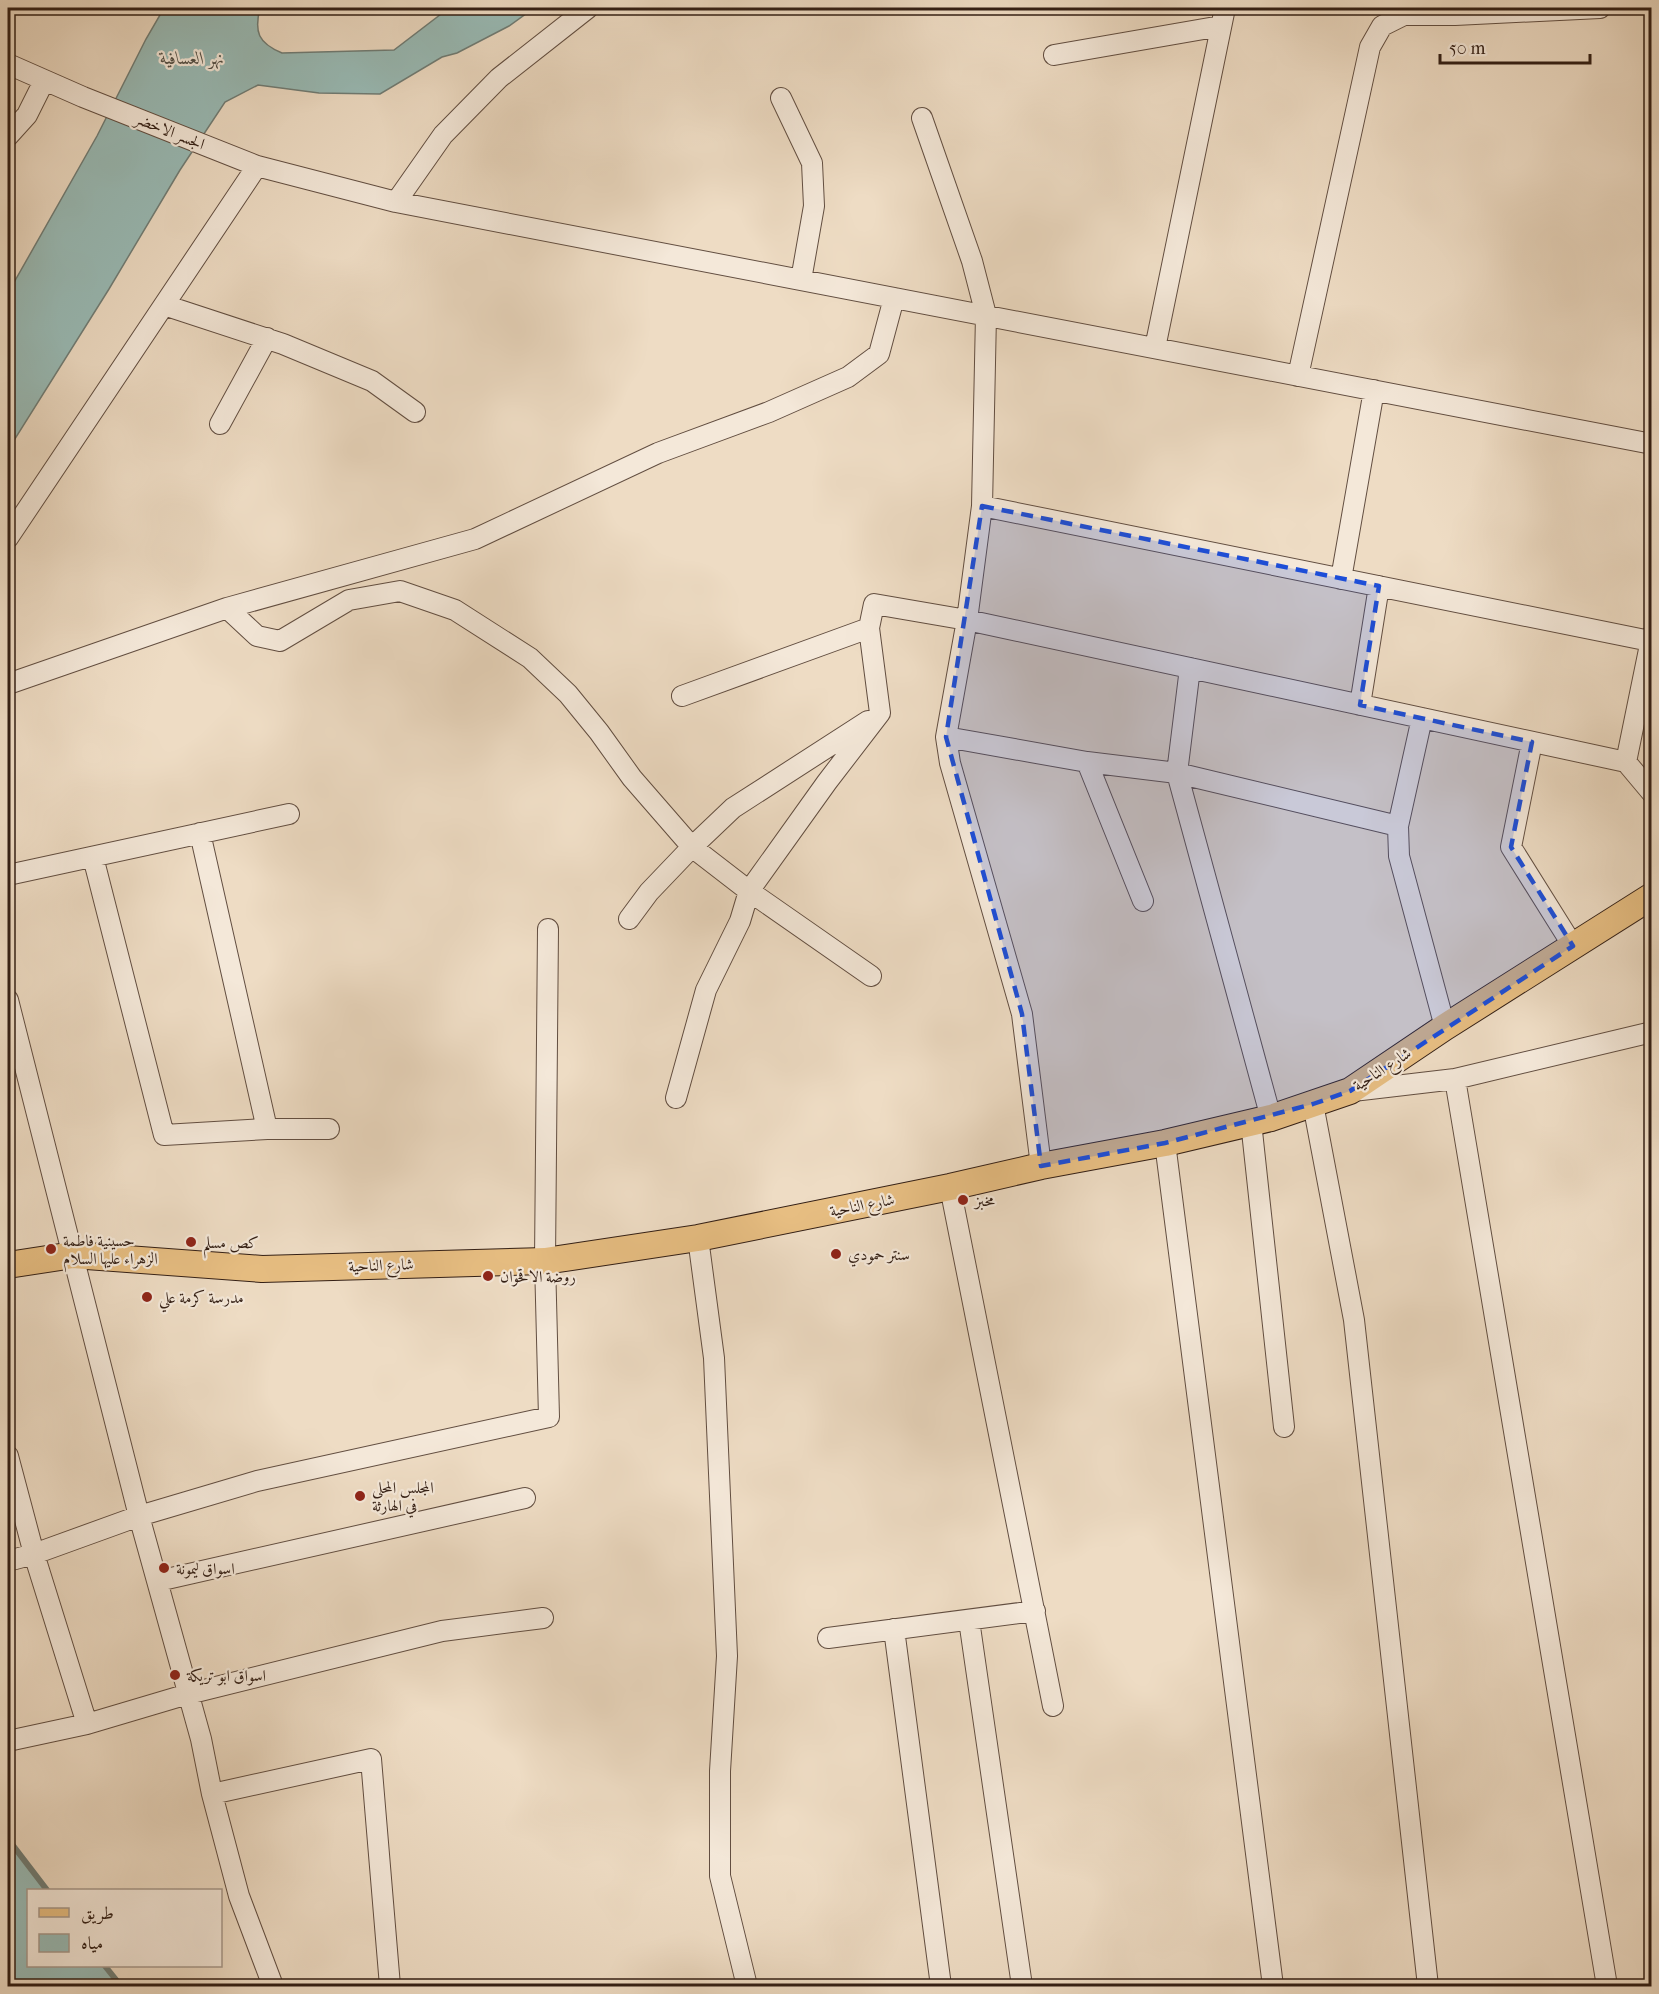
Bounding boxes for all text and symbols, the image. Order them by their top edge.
scale bar [1440,27,1590,65]
text: 50 m [1449,38,1486,59]
water label: نهر العسافية [158,48,224,70]
street label: الجسر الاخضر [130,108,207,154]
street label: شارع الناحية [1349,1043,1417,1098]
street label: شارع الناحية [828,1189,897,1225]
place label: مخبز [973,1191,995,1211]
marker: مخبز [956,1193,970,1207]
place label: حسينية فاطمة الزهراء عليها السلام [63,1231,158,1273]
place label: كص مسلم [203,1233,259,1259]
marker: كص مسلم [184,1235,198,1249]
marker: حسينية فاطمة الزهراء عليها السلام [44,1242,58,1256]
place label: سنتر حمودي [848,1245,910,1267]
marker: سنتر حمودي [829,1247,843,1261]
street label: شارع الناحية [348,1254,414,1280]
place label: روضة الاقحوان [500,1267,576,1287]
marker: روضة الاقحوان [481,1269,495,1283]
place label: مدرسة كرمة علي [159,1288,244,1313]
marker: مدرسة كرمة علي [140,1290,154,1304]
place label: المجلس المحلي في الهارثة [372,1478,434,1518]
marker: المجلس المحلي في الهارثة [353,1489,367,1503]
place label: اسواق ليمونة [176,1559,235,1579]
marker: اسواق ليمونة [157,1561,171,1575]
place label: اسواق ابو تريكة [186,1666,266,1686]
marker: اسواق ابو تريكة [168,1668,182,1682]
legend [27,1889,222,1967]
text: طريق [81,1903,114,1925]
text: مياه [81,1933,103,1954]

